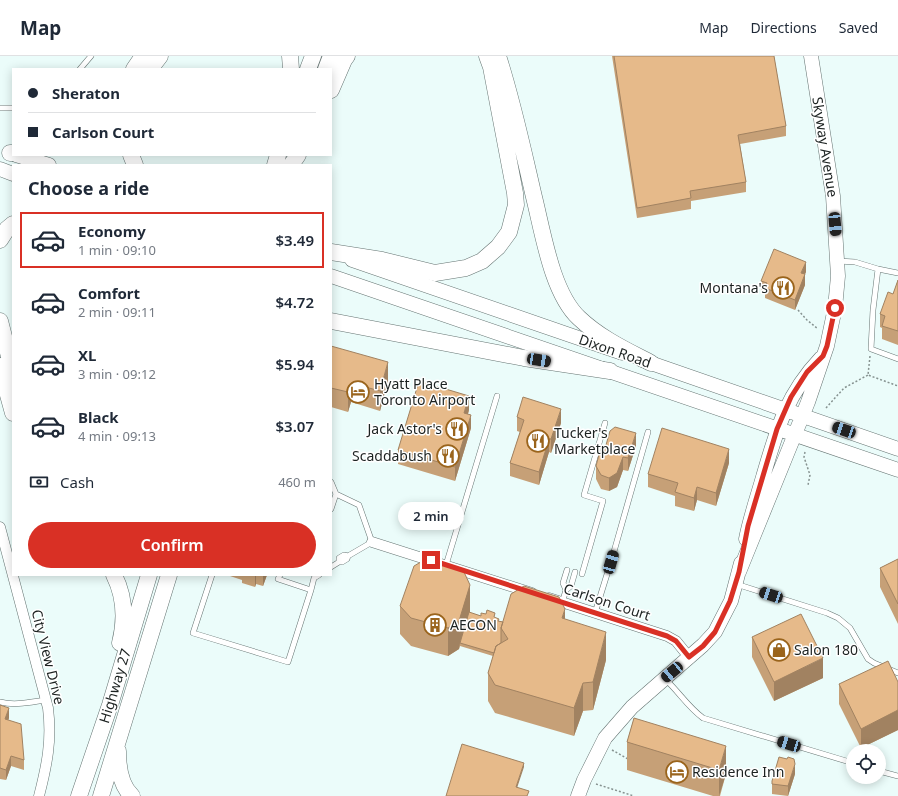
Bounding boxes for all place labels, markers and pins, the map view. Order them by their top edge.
restaurant icon: Montana's [770,275,796,301]
place label: Montana's [699,278,768,297]
place label: Hyatt Place Toronto Airport [374,374,475,409]
hotel icon: Hyatt Place Toronto Airport [345,379,371,405]
restaurant icon: Jack Astor's [444,416,470,442]
place label: Jack Astor's [366,419,442,438]
place label: Tucker's Marketplace [554,423,636,458]
restaurant icon: Tucker's Marketplace [525,428,551,454]
restaurant icon: Scaddabush [435,443,461,469]
place label: Scaddabush [352,446,432,465]
building icon: AECON [422,612,448,638]
place label: AECON [450,615,497,634]
shop icon: Salon 180 [766,637,792,663]
place label: Salon 180 [794,640,858,659]
hotel icon: Residence Inn [664,759,690,785]
place label: Residence Inn [692,762,784,781]

